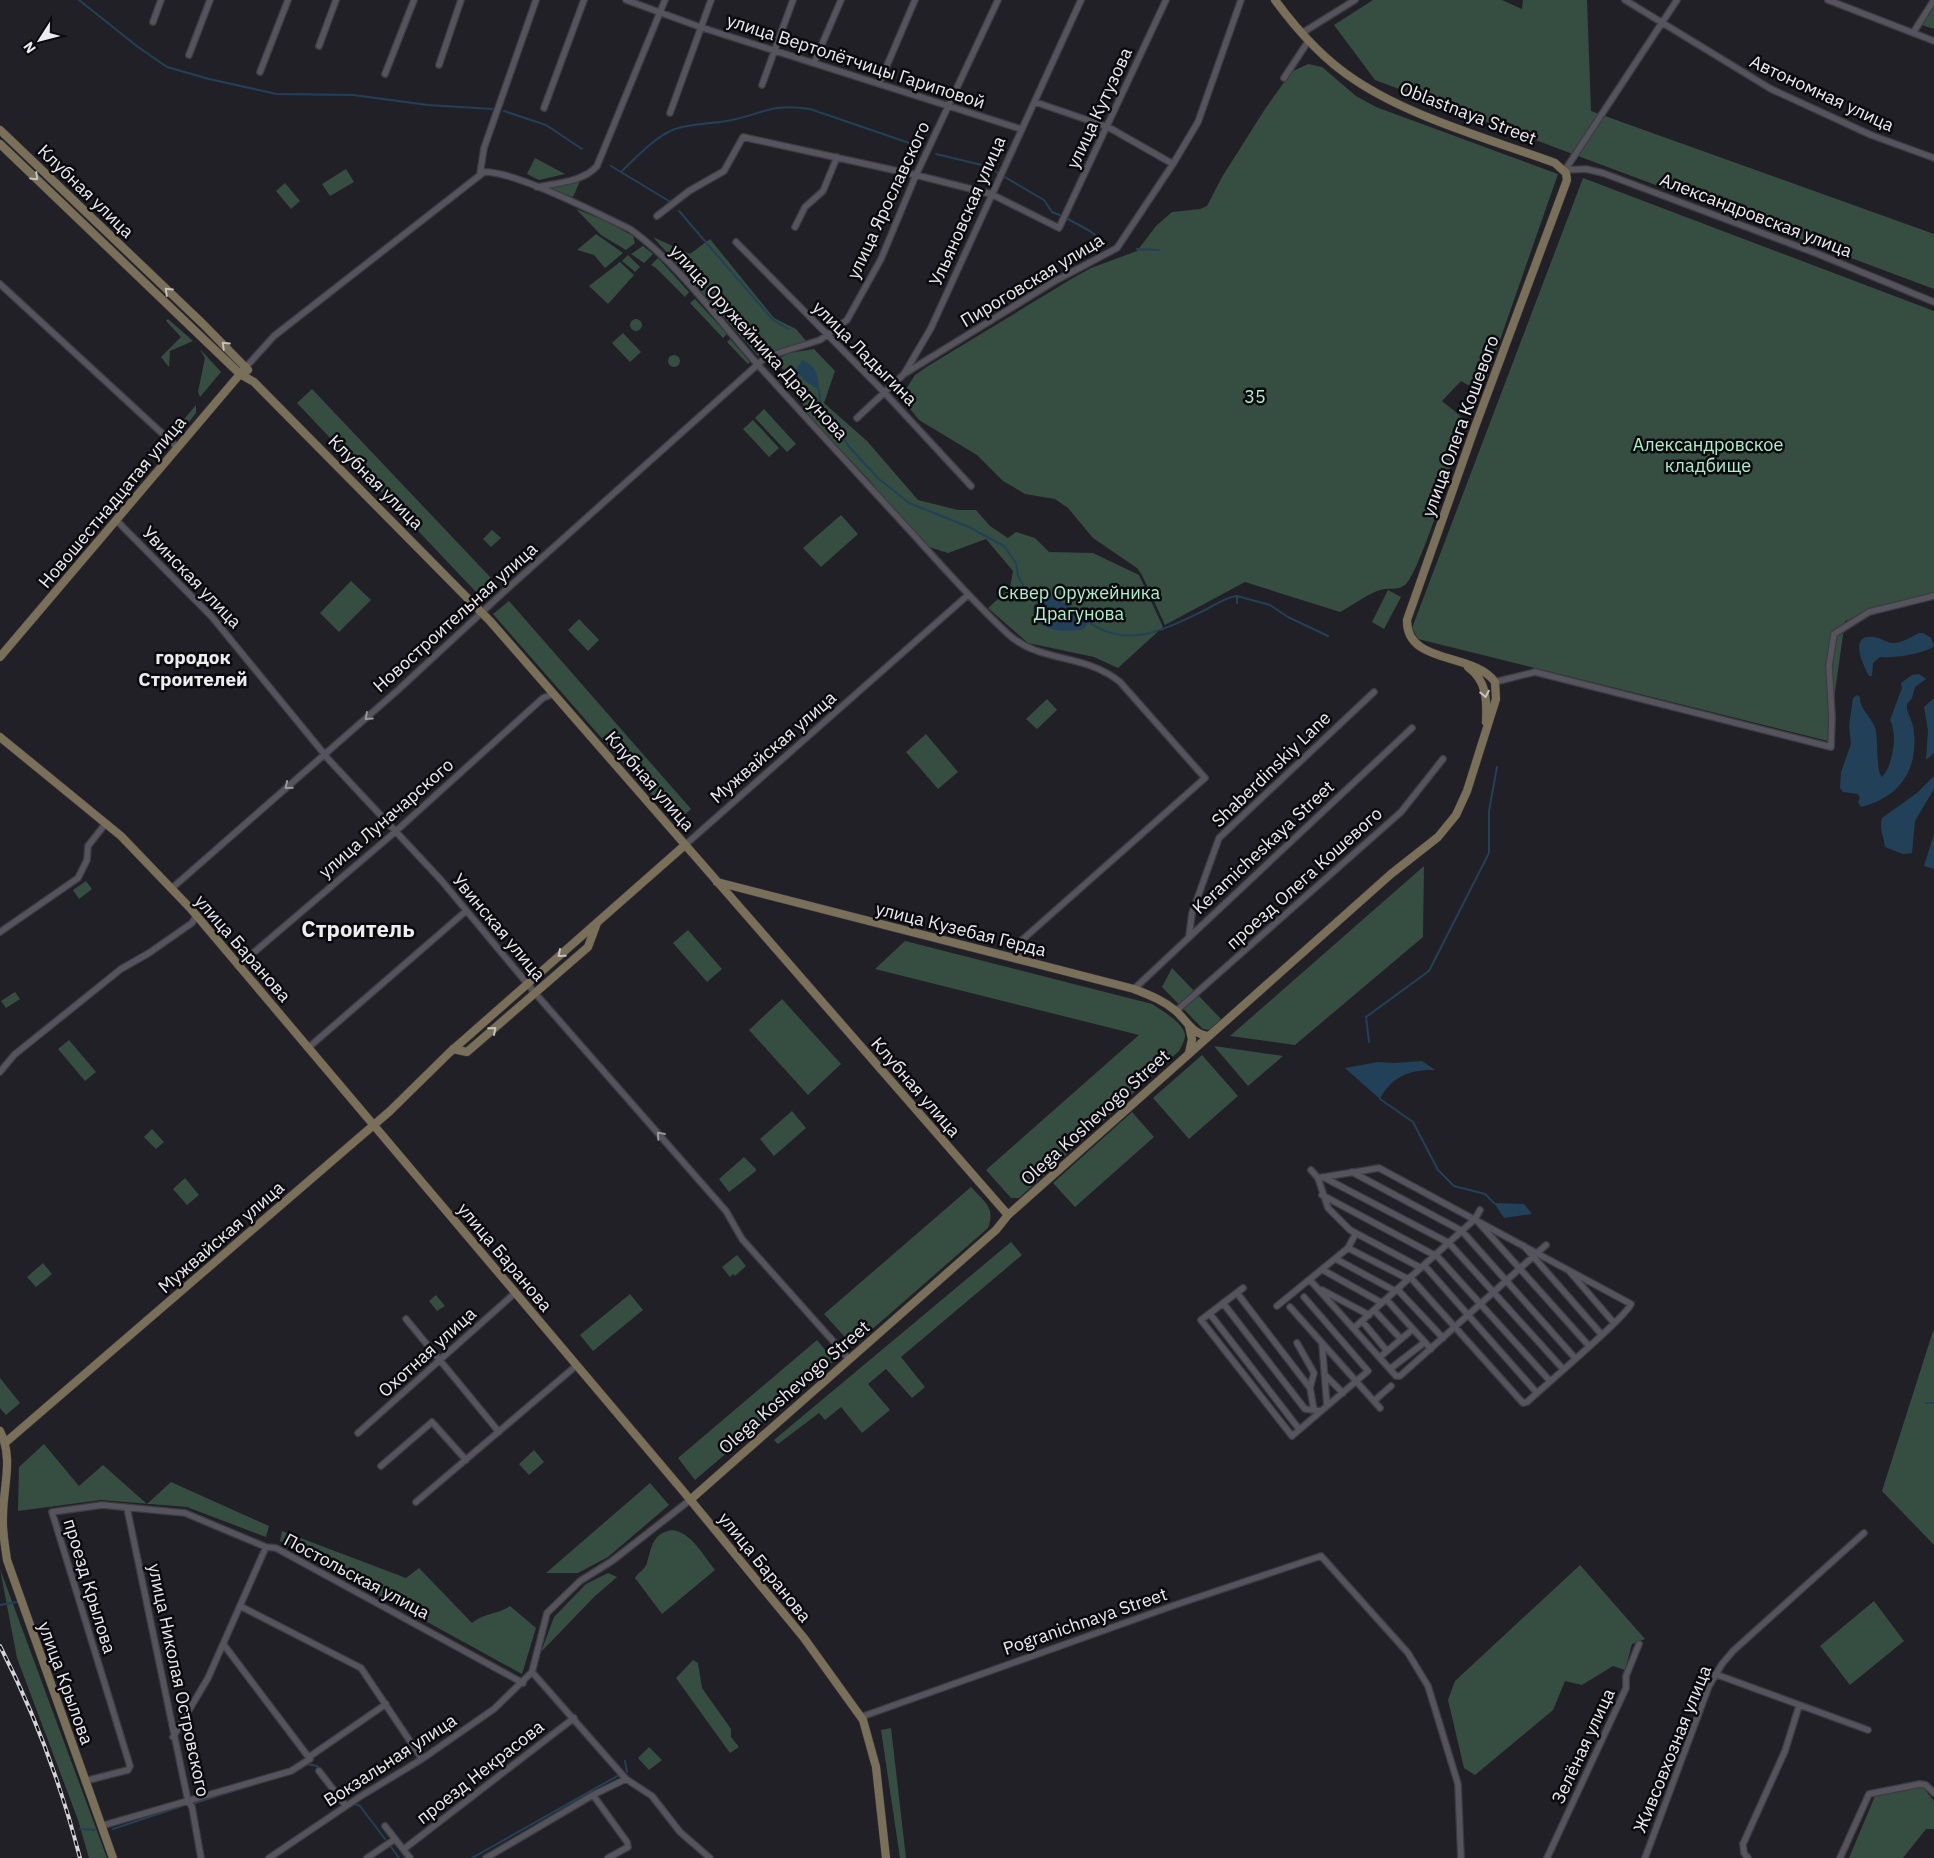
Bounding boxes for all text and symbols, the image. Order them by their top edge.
street label: улица Вертолётчицы Гариповой [724,8,988,114]
north arrow [15,15,65,65]
text: N [19,38,40,57]
street label: улица Кутузова [1061,43,1137,172]
street label: Автономная улица [1746,49,1898,137]
street label: Oblastnaya Street [1396,76,1540,150]
street label: улица Ярославского [841,117,935,283]
street label: Ульяновская улица [924,132,1011,289]
street label: Клубная улица [33,139,139,243]
street label: Александровская улица [1657,168,1856,262]
one-way arrow [30,172,39,181]
street label: Пироговская улица [956,228,1108,332]
street label: улица Оружейника Драгунова [665,239,853,445]
one-way arrow [164,288,173,297]
street label: улица Ладыгина [808,296,922,410]
street label: улица Олега Кошевого [1416,332,1504,520]
one-way arrow [222,342,231,351]
park label: 35 [1244,385,1266,408]
street label: Новошестнадцатая улица [33,411,191,593]
street label: Клубная улица [324,430,429,535]
park label: Александровское кладбище [1633,433,1783,477]
street label: Увинская улица [137,521,247,633]
street label: Новостроительная улица [368,537,542,697]
park label: Сквер Оружейника Драгунова [998,581,1161,625]
district label: городок Строителей [138,645,248,691]
street label: Мужвайская улица [705,686,841,808]
one-way arrow [1479,690,1489,699]
street label: Shaberdinskiy Lane [1207,706,1336,832]
one-way arrow [365,711,374,720]
street label: Клубная улица [600,726,700,836]
street label: улица Луначарского [314,753,458,883]
street label: Keramicheskaya Street [1187,775,1339,919]
one-way arrow [285,780,294,788]
street label: проезд Олега Кошевого [1221,802,1387,954]
street label: Увинская улица [447,869,551,986]
street label: улица Баранова [190,889,296,1007]
street label: улица Кузебая Герда [873,897,1049,961]
district label: Строитель [301,914,415,943]
one-way arrow [558,948,567,957]
one-way arrow [487,1027,496,1035]
street label: Клубная улица [866,1032,966,1142]
street label: Olega Koshevogo Street [1016,1044,1174,1190]
one-way arrow [658,1132,666,1141]
street label: Мужвайская улица [153,1176,289,1298]
street label: улица Баранова [453,1198,558,1317]
street label: Охотная улица [373,1302,481,1402]
street label: Olega Koshevogo Street [714,1315,874,1459]
street label: улица Баранова [713,1507,817,1627]
street label: проезд Крылова [59,1516,122,1657]
street label: Постольская улица [280,1528,434,1624]
street label: улица Николая Островского [143,1561,215,1799]
street label: Pogranichnaya Street [1000,1582,1170,1660]
street label: улица Крылова [33,1618,99,1748]
street label: Живсовхозная улица [1628,1662,1716,1836]
street label: Зелёная улица [1546,1684,1620,1807]
street label: Вокзальная улица [319,1708,461,1812]
street label: проезд Некрасова [411,1715,549,1829]

